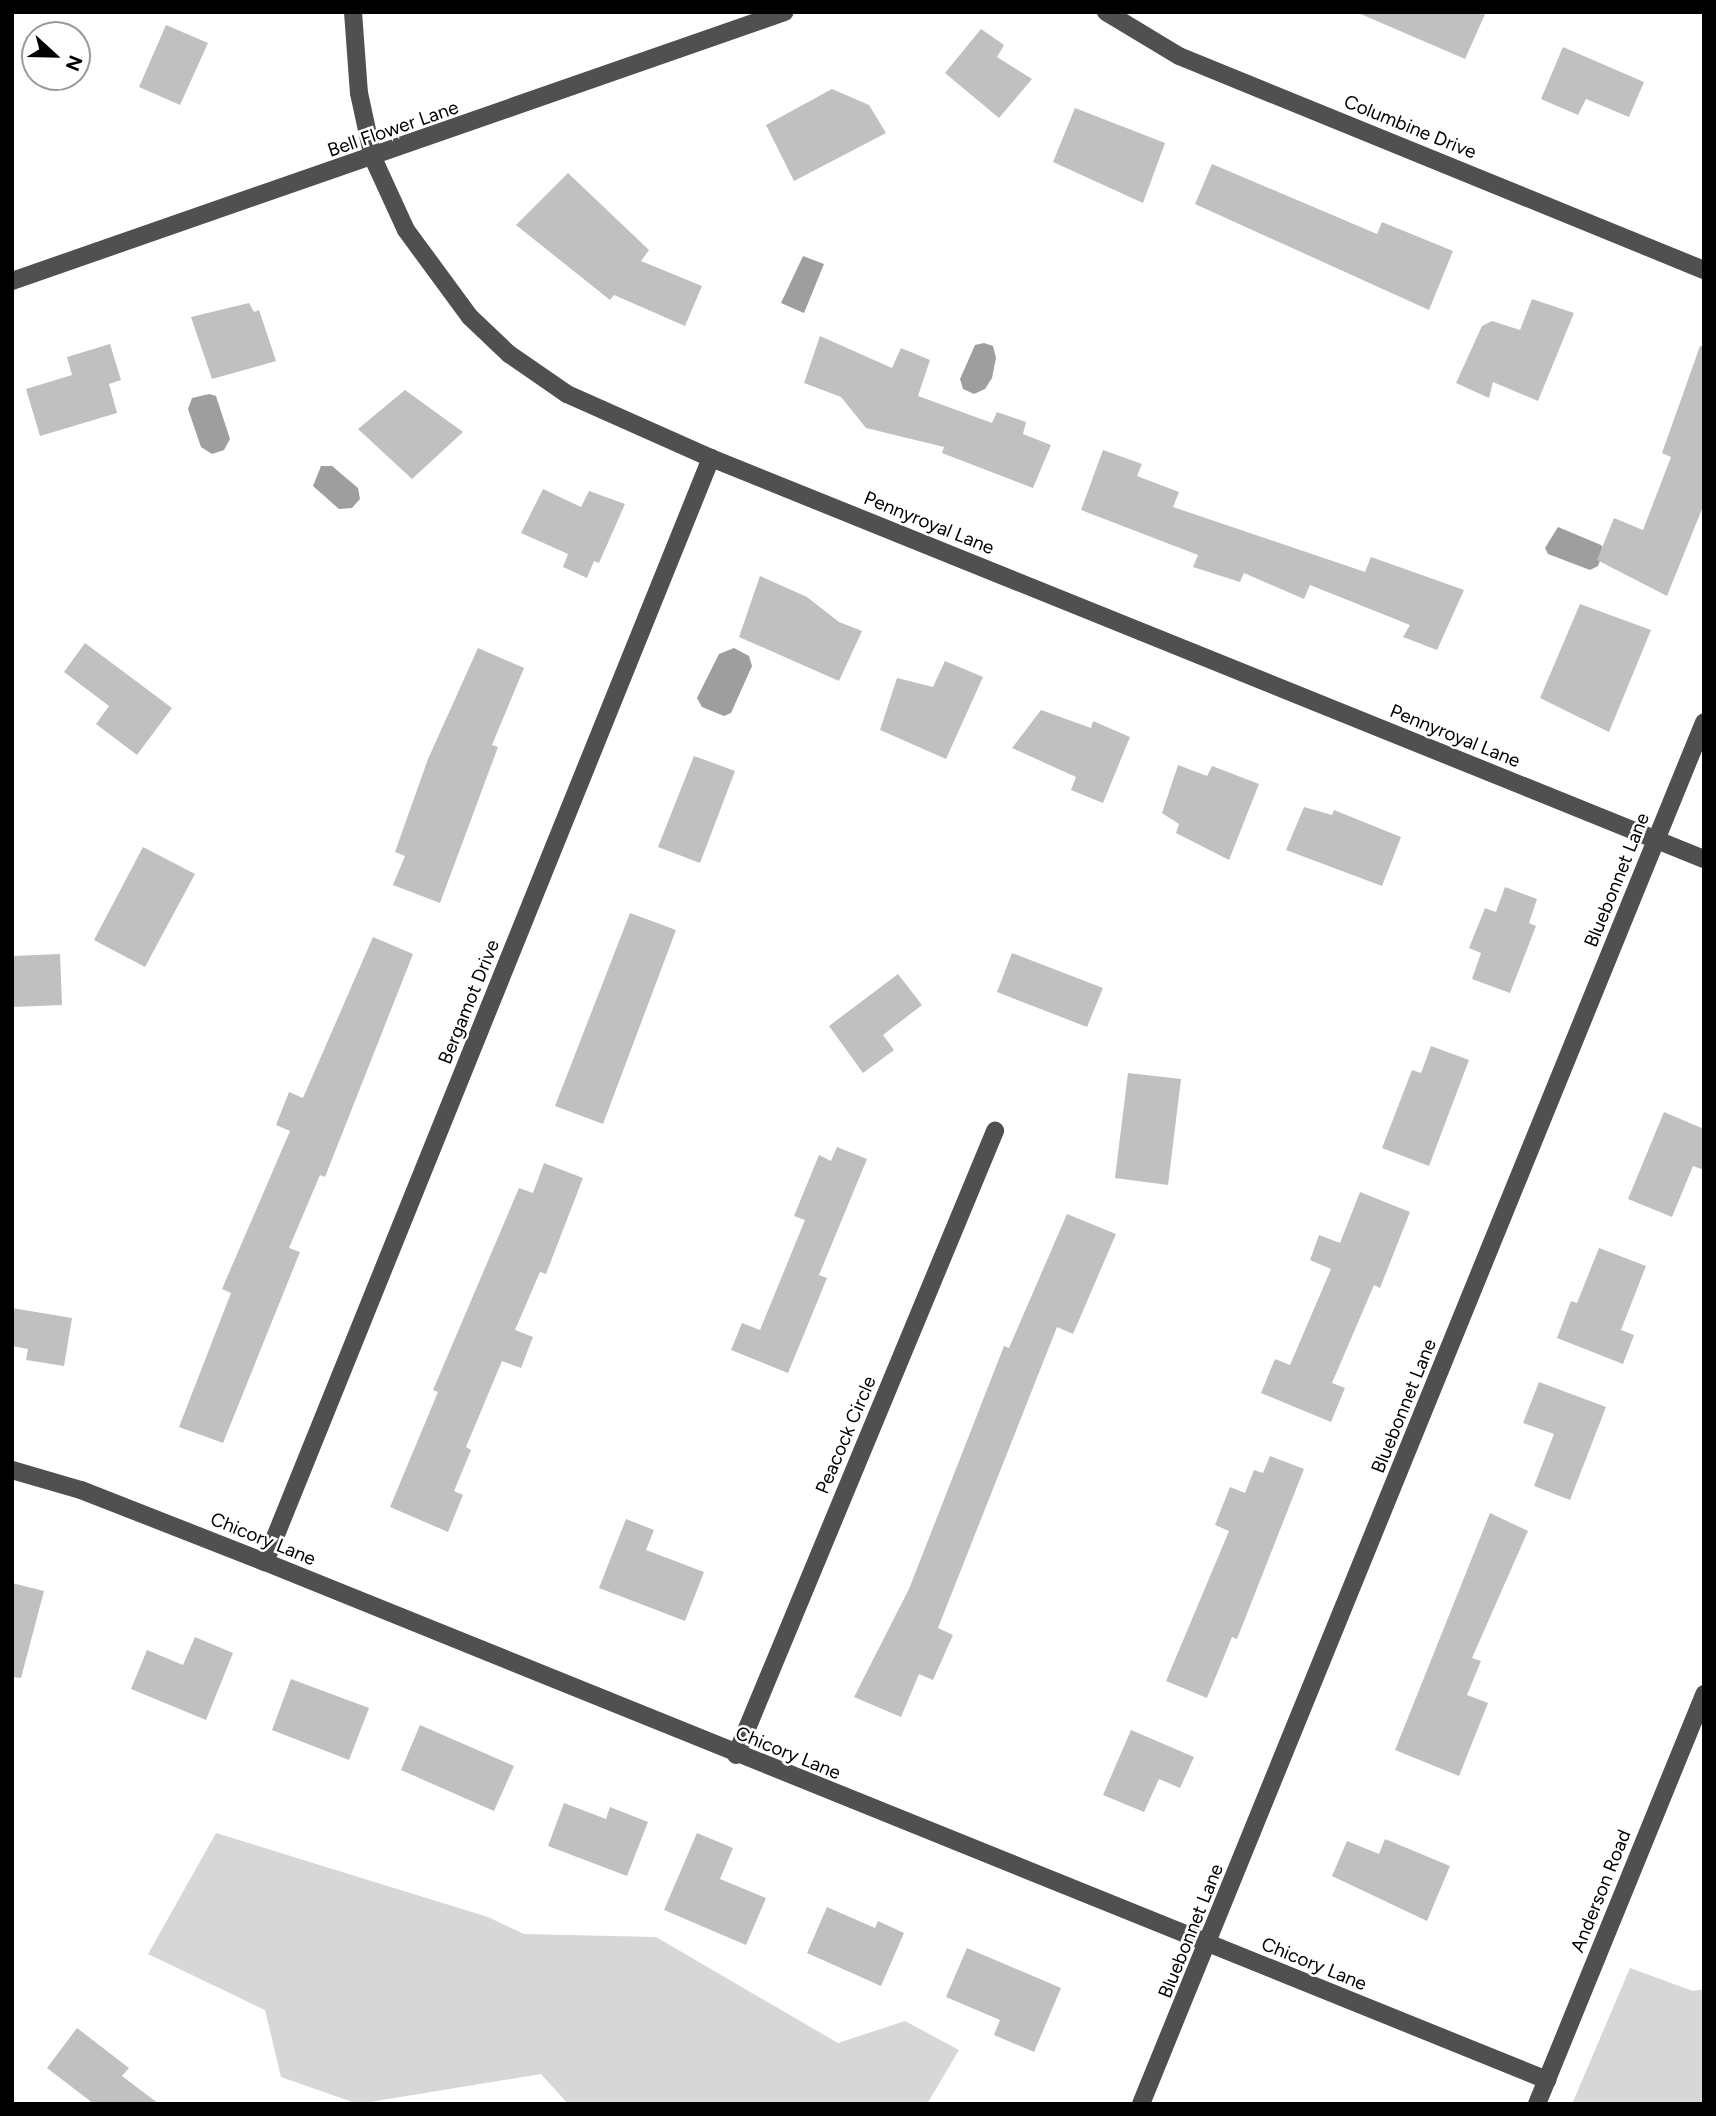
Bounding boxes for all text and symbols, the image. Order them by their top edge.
north arrow [21,21,91,91]
text: N [61,52,87,74]
street label: Columbine Drive [1340,90,1480,164]
street label: Bell Flower Lane [325,96,461,162]
street label: Pennyroyal Lane [861,487,997,559]
street label: Pennyroyal Lane [1387,700,1523,772]
street label: Bluebonnet Lane [1580,809,1654,951]
street label: Bergamot Drive [434,936,504,1068]
street label: Bluebonnet Lane [1367,1335,1441,1477]
street label: Peacock Circle [811,1373,881,1497]
street label: Chicory Lane [207,1508,319,1570]
street label: Chicory Lane [732,1722,844,1784]
street label: Anderson Road [1566,1826,1636,1956]
street label: Bluebonnet Lane [1154,1860,1228,2002]
street label: Chicory Lane [1258,1933,1370,1995]

